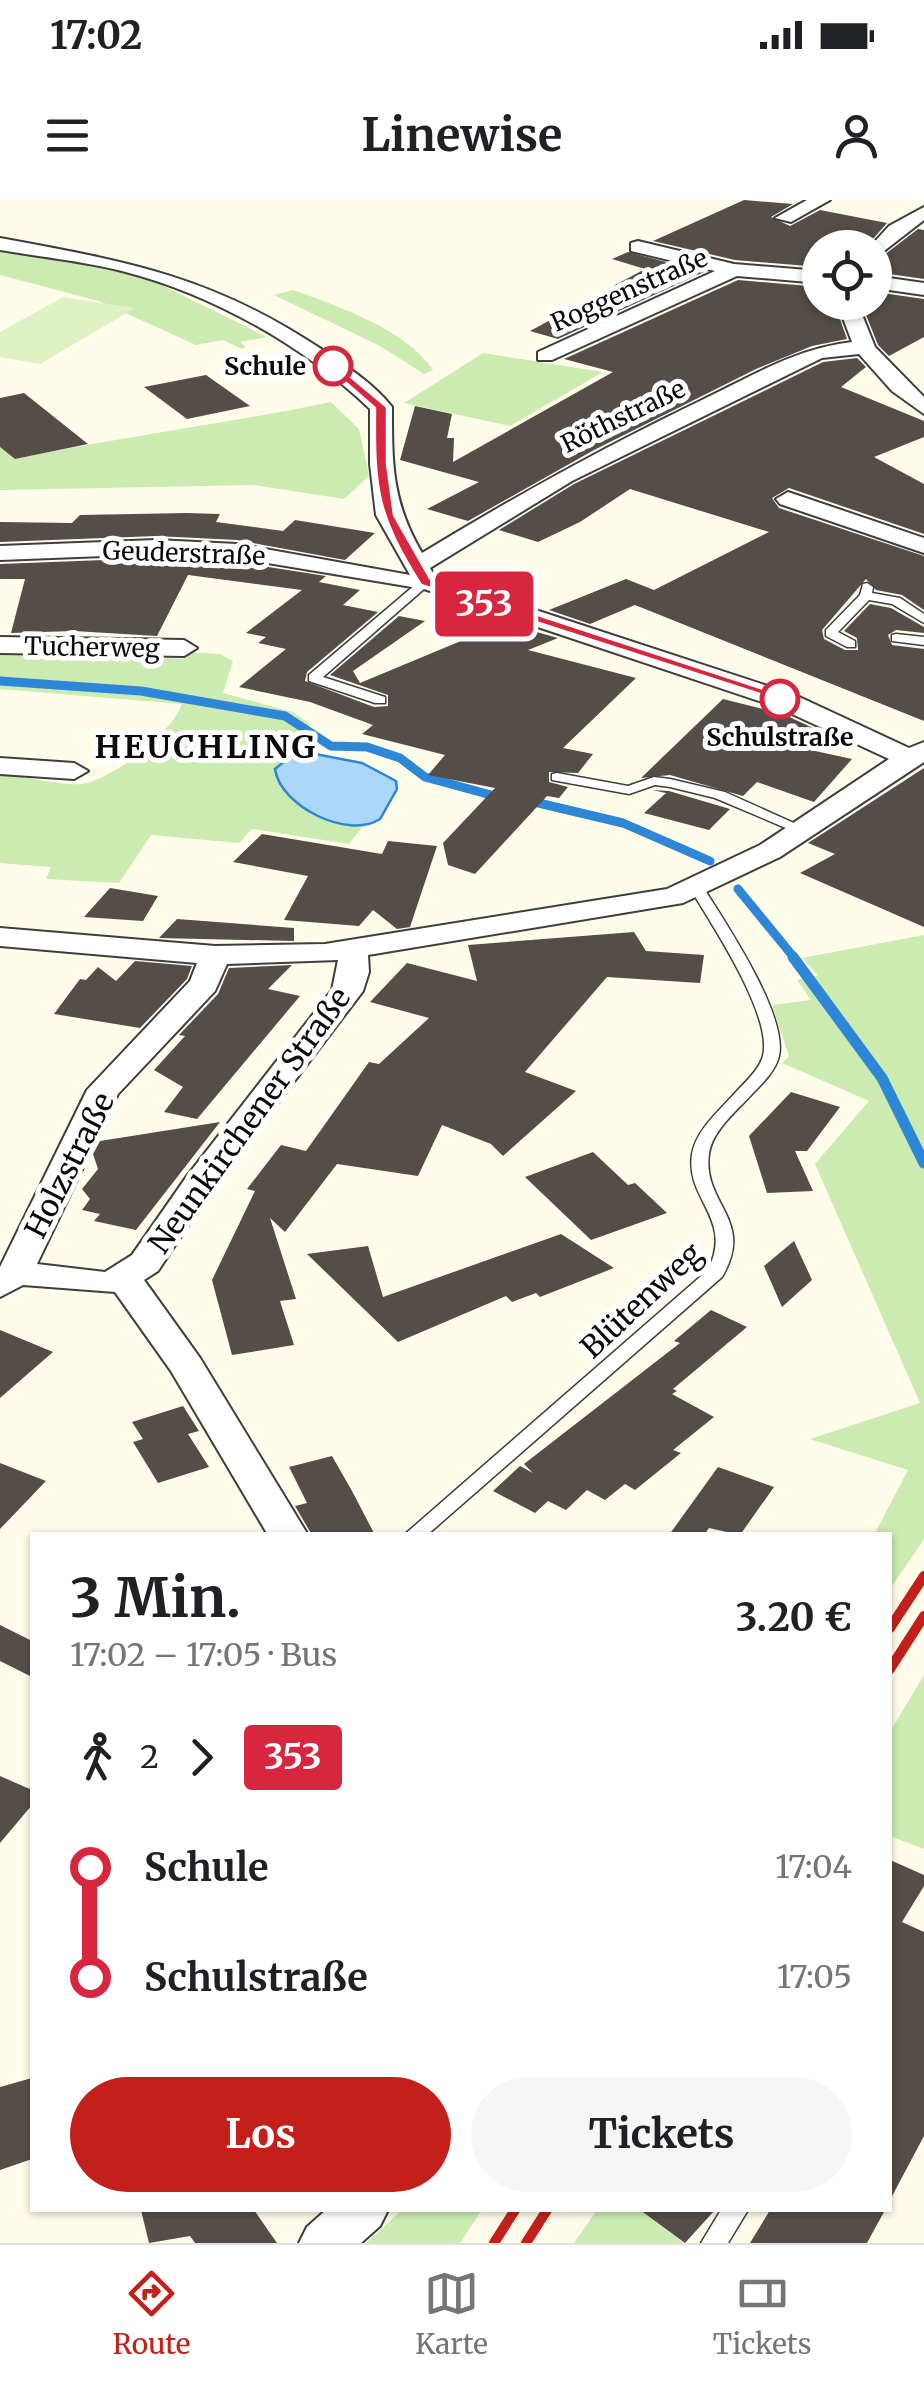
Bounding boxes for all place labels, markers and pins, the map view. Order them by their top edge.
marker: Schule [314,347,352,385]
place label: Schule [224,350,306,382]
marker: Schulstraße [761,680,799,718]
place label: Schulstraße [706,721,854,753]

